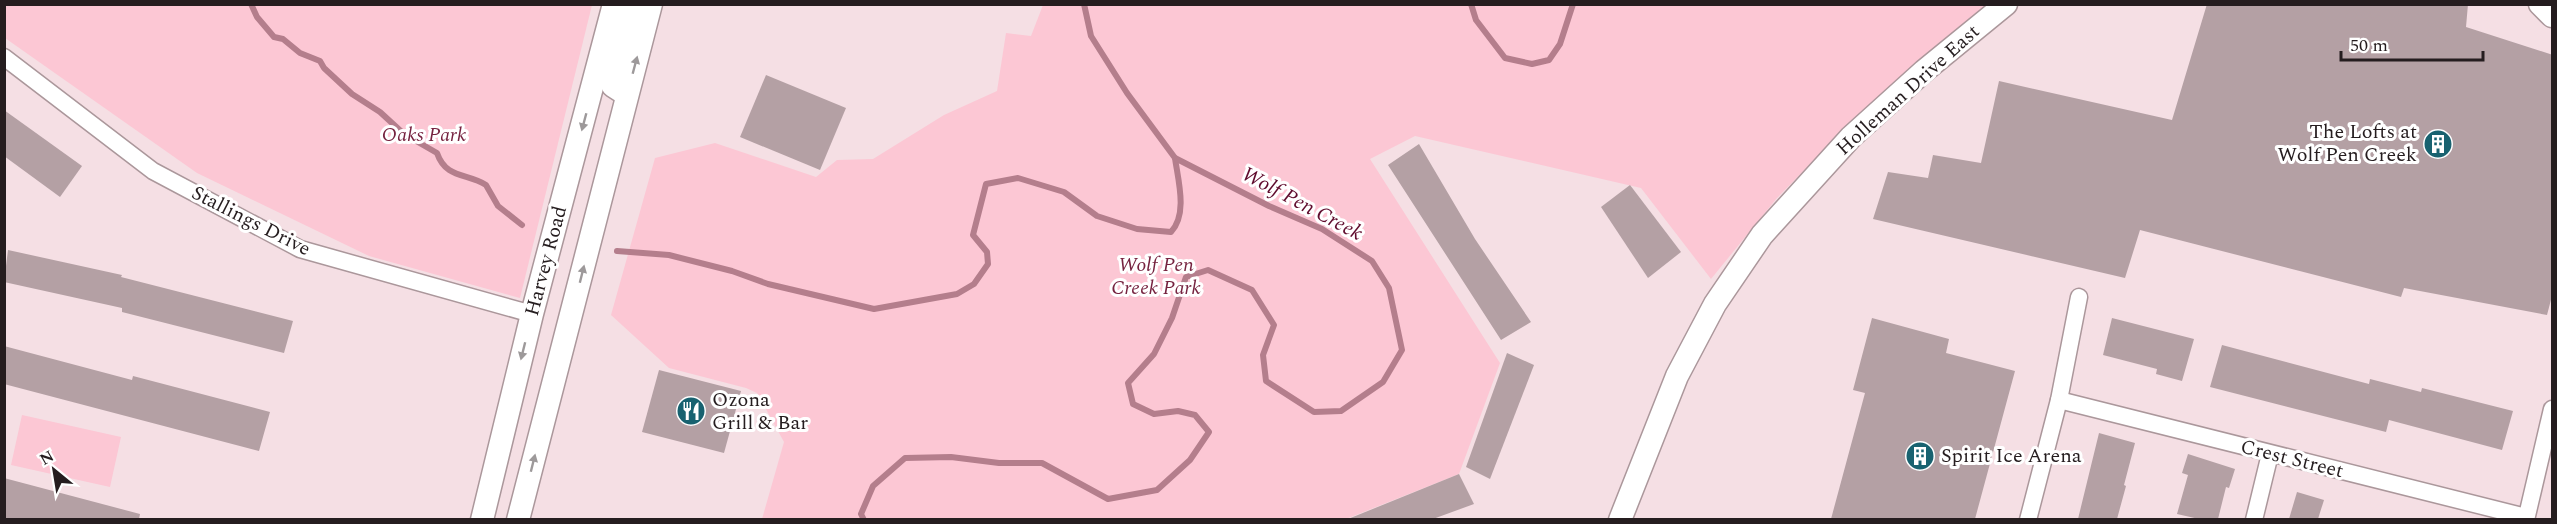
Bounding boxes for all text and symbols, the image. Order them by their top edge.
street label: Holleman Drive East [1829,17,1987,163]
scale bar [2341,24,2484,62]
text: 50 m [2350,32,2388,59]
one-way arrow [630,55,640,74]
one-way arrow [578,113,588,131]
place label: The Lofts at Wolf Pen Creek [2278,117,2417,170]
park label: Oaks Park [382,120,467,150]
building icon: The Lofts at Wolf Pen Creek [2422,128,2454,160]
water label: Wolf Pen Creek [1236,159,1369,250]
street label: Stallings Drive [186,178,316,264]
street label: Harvey Road [517,203,575,319]
park label: Wolf Pen Creek Park [1111,250,1202,303]
one-way arrow [578,265,587,283]
one-way arrow [517,342,527,360]
place label: Ozona Grill & Bar [712,385,808,438]
restaurant icon: Ozona Grill & Bar [675,395,707,427]
street label: Crest Street [2237,432,2347,486]
north arrow [24,440,84,500]
building icon: Spirit Ice Arena [1904,440,1936,472]
place label: Spirit Ice Arena [1941,441,2082,471]
text: N [35,444,59,472]
one-way arrow [529,454,538,472]

